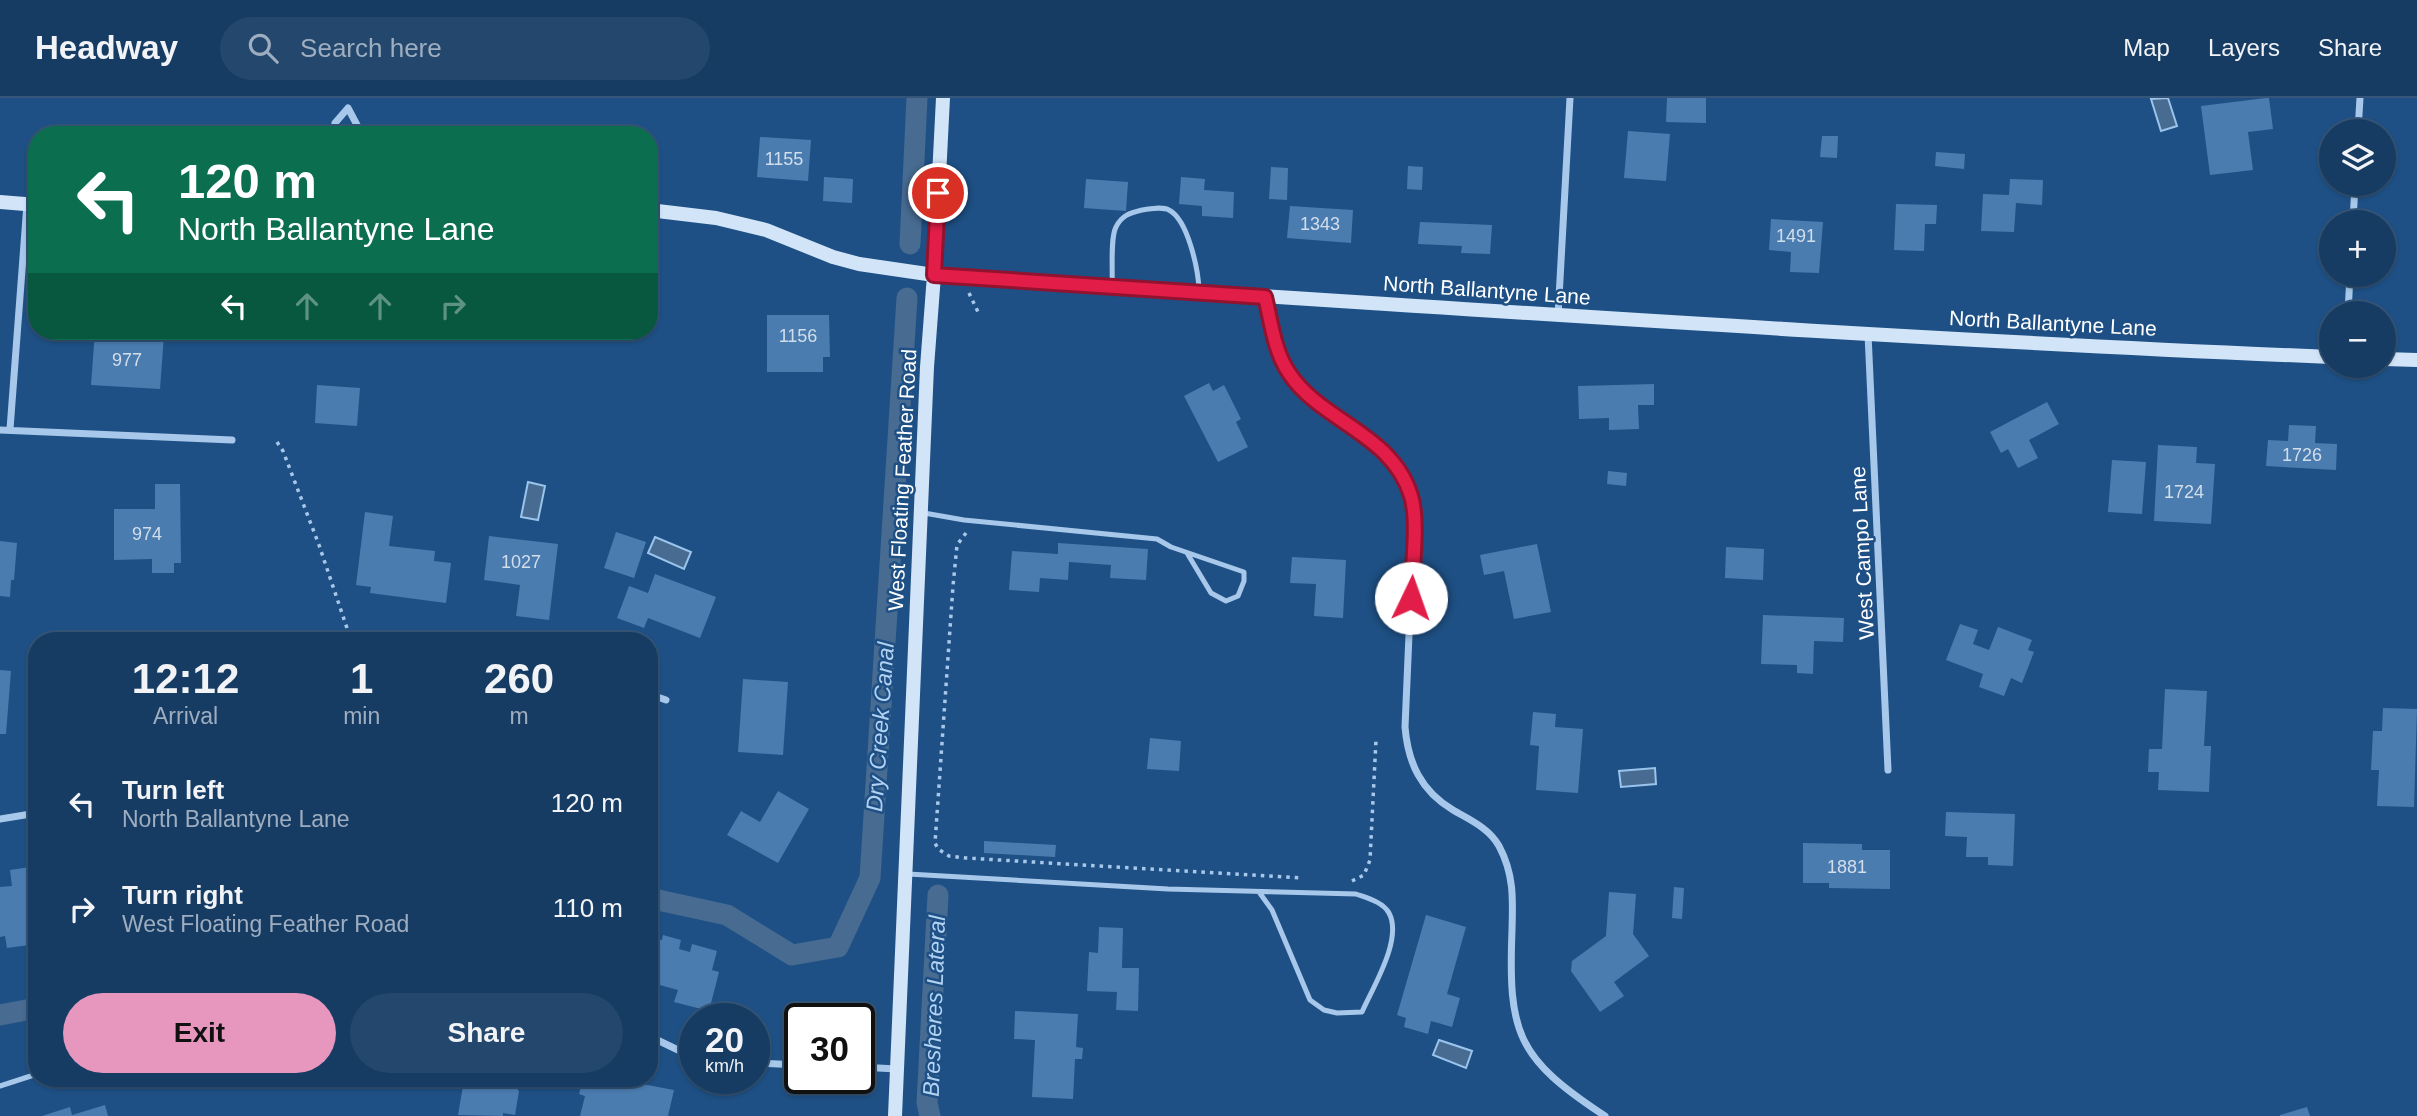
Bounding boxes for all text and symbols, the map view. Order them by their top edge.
search box [220,17,710,80]
text: Headway [35,29,178,66]
icon: search [244,29,282,67]
text: Search here [300,33,442,63]
text: Map [2123,34,2170,61]
text: Layers [2208,34,2280,61]
text: Share [2318,34,2382,61]
map controls [2319,119,2396,378]
button: layers [2319,119,2396,196]
house number: 1155 [765,149,803,169]
icon: left [63,154,154,245]
text: 120 m [178,154,317,208]
pin [908,163,968,223]
icon: arrive [919,174,957,212]
button: + [2319,210,2396,287]
text: North Ballantyne Lane [178,211,495,247]
house number: 1343 [1300,214,1340,234]
house number: 1491 [1776,226,1816,246]
street label: North Ballantyne Lane [1383,271,1591,309]
icon: left [215,287,253,325]
icon: ahead [288,287,326,325]
icon: ahead [361,287,399,325]
icon: right [434,287,472,325]
button: − [2319,301,2396,378]
street label: North Ballantyne Lane [1949,306,2157,340]
house number: 1156 [779,326,817,346]
street label: West Floating Feather Road [884,348,920,612]
house number: 977 [112,350,142,370]
house number: 1726 [2282,445,2322,465]
street label: West Campo Lane [1846,466,1878,640]
house number: 1724 [2164,482,2204,502]
house number: 974 [132,524,162,544]
house number: 1027 [501,552,541,572]
position arrow [1374,561,1448,635]
water label: Dry Creek Canal [861,640,899,813]
text: 12:12 [132,655,239,702]
text: 1 [350,655,373,702]
text: 260 [484,655,554,702]
text: Arrival [153,703,218,729]
text: min [343,703,380,729]
text: m [510,703,529,729]
text: Turn left [122,775,224,805]
icon: left [63,785,101,823]
text: 120 m [551,788,623,818]
text: North Ballantyne Lane [122,806,350,832]
house number: 1881 [1827,857,1867,877]
text: Turn right [122,880,243,910]
icon: right [63,890,101,928]
text: 110 m [553,893,623,923]
text: West Floating Feather Road [122,911,409,937]
water label: Bresheres Lateral [918,914,950,1097]
button: Exit [63,993,336,1073]
button: Share [350,993,623,1073]
speed limit sign: 30 [784,1003,875,1094]
text: 20 [705,1020,744,1059]
text: km/h [705,1056,744,1076]

